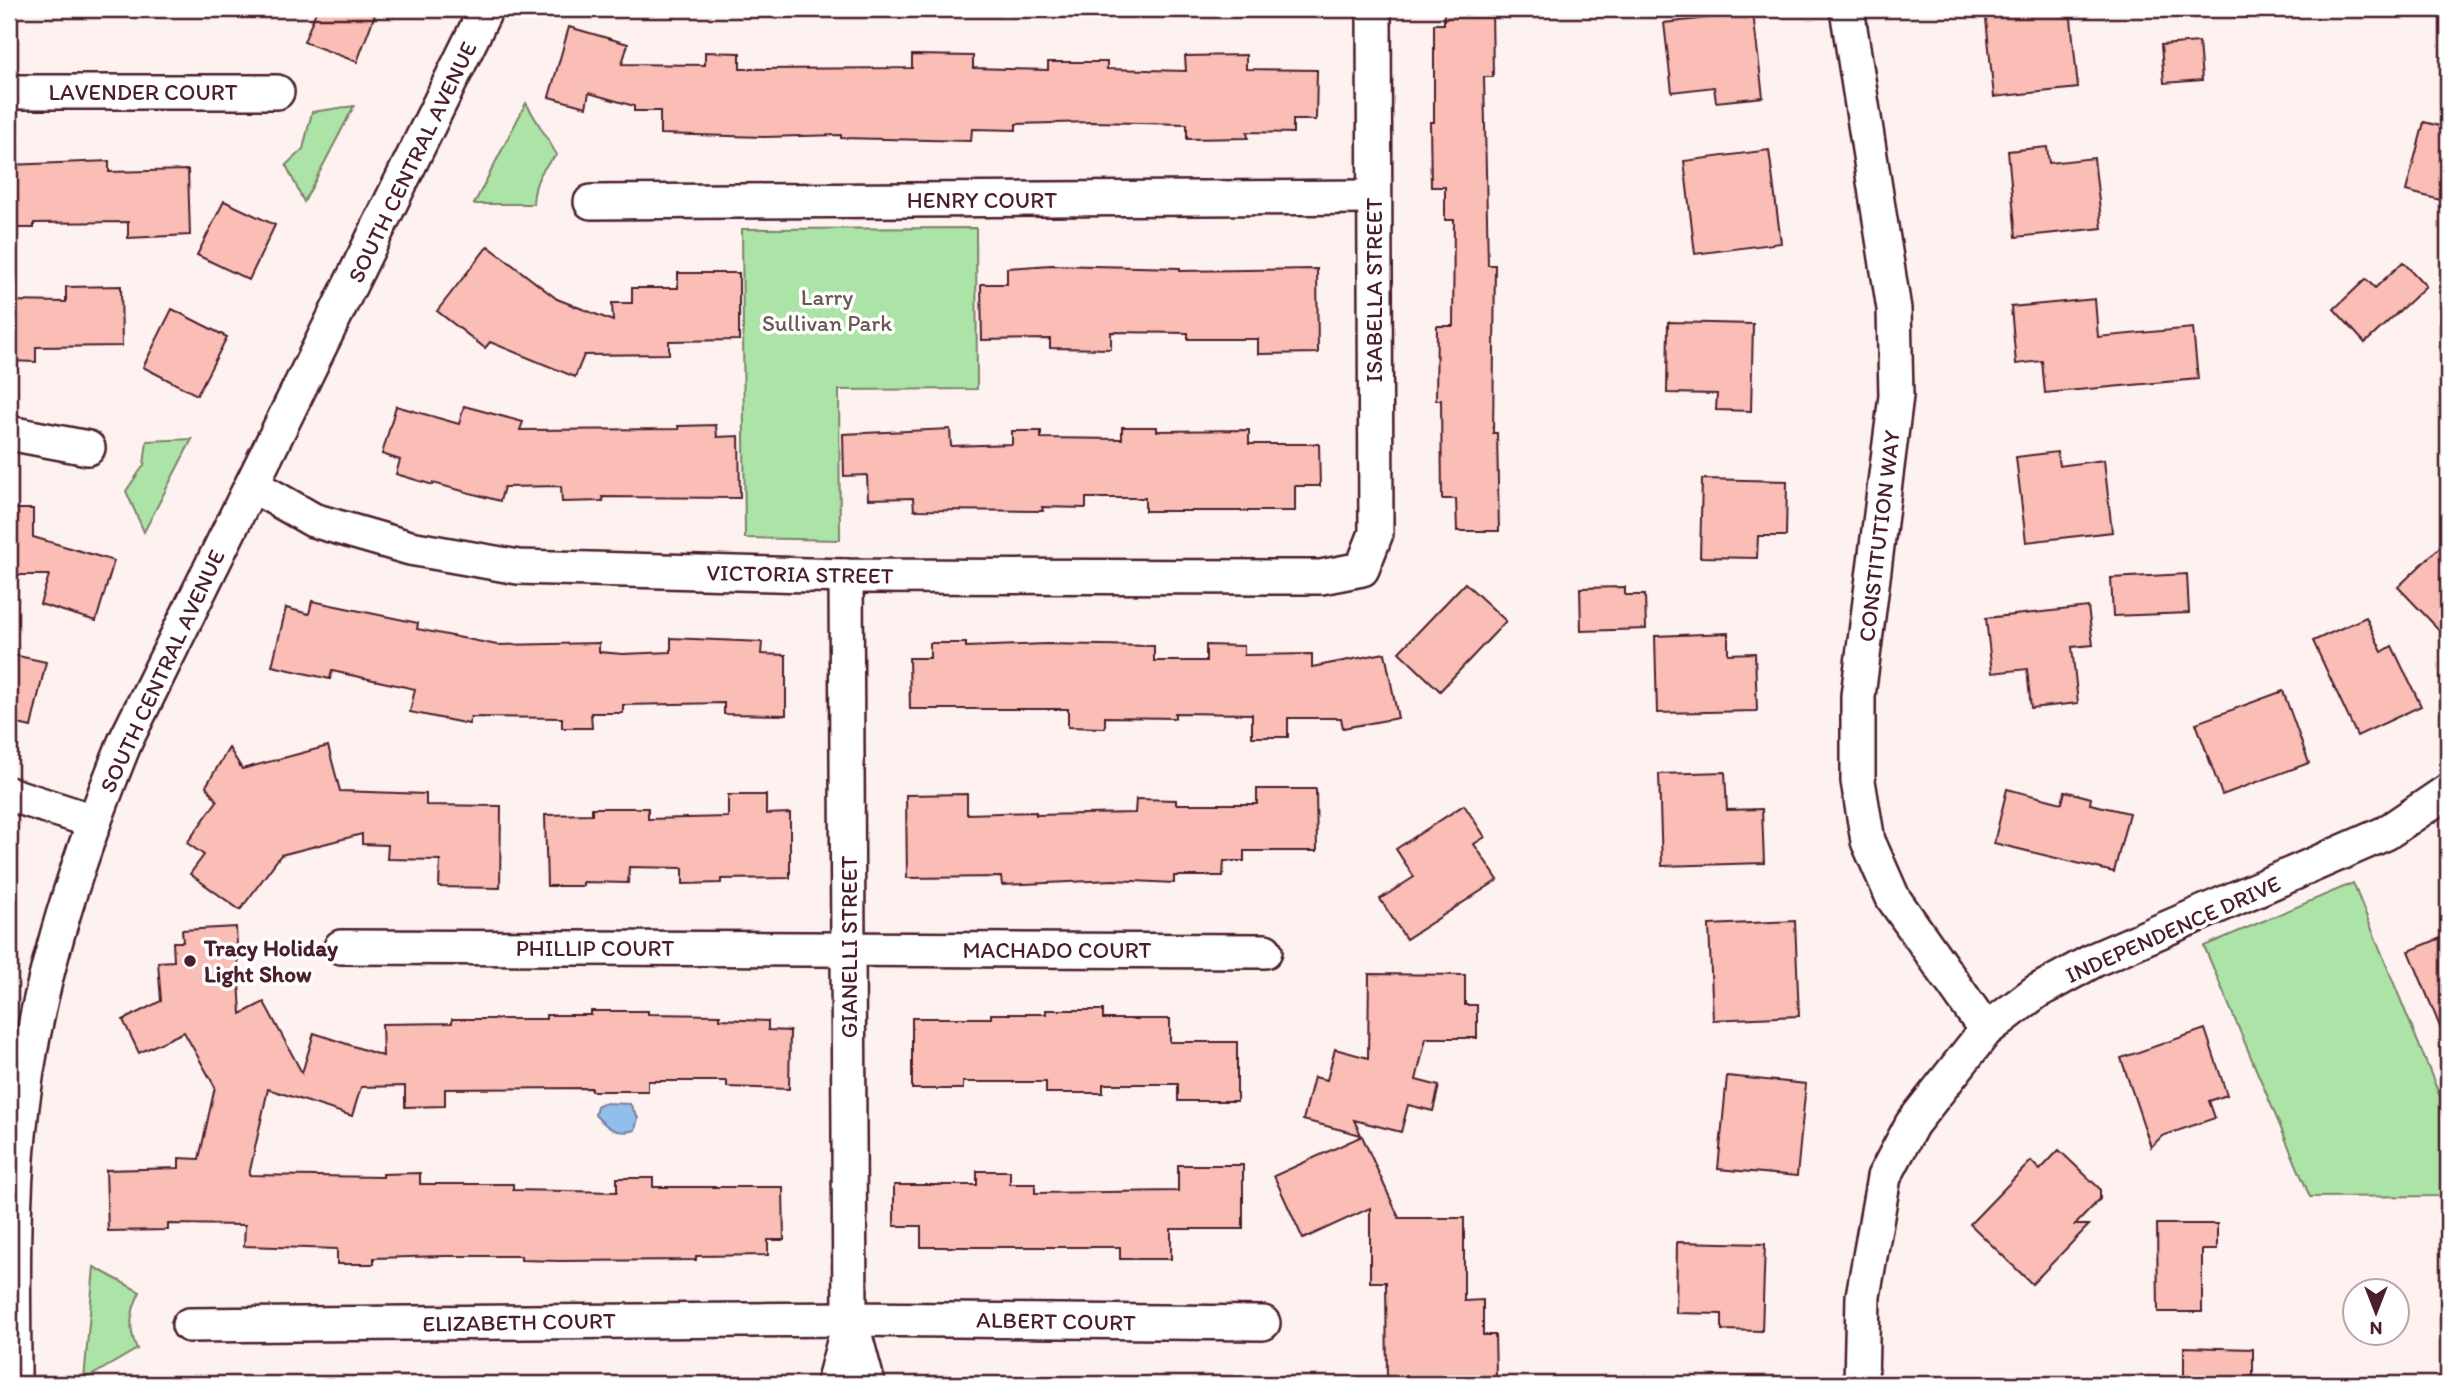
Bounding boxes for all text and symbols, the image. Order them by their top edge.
street label: SOUTH CENTRAL AVENUE [341,37,483,287]
street label: LAVENDER COURT [48,78,238,106]
street label: HENRY COURT [907,186,1057,214]
street label: ISABELLA STREET [1360,197,1388,382]
park label: Larry Sullivan Park [762,283,892,337]
street label: CONSTITUTION WAY [1852,428,1906,644]
street label: SOUTH CENTRAL AVENUE [93,545,231,797]
street label: VICTORIA STREET [706,558,894,590]
street label: GIANELLI STREET [835,856,863,1038]
street label: INDEPENDENCE DRIVE [2061,869,2285,989]
place label: Tracy Holiday Light Show [203,934,338,988]
street label: PHILLIP COURT [516,934,674,962]
street label: MACHADO COURT [962,936,1152,964]
marker: Tracy Holiday Light Show [182,953,198,969]
north arrow [2342,1278,2412,1348]
street label: ELIZABETH COURT [422,1306,616,1338]
street label: ALBERT COURT [976,1306,1136,1336]
text: N [2370,1317,2382,1340]

